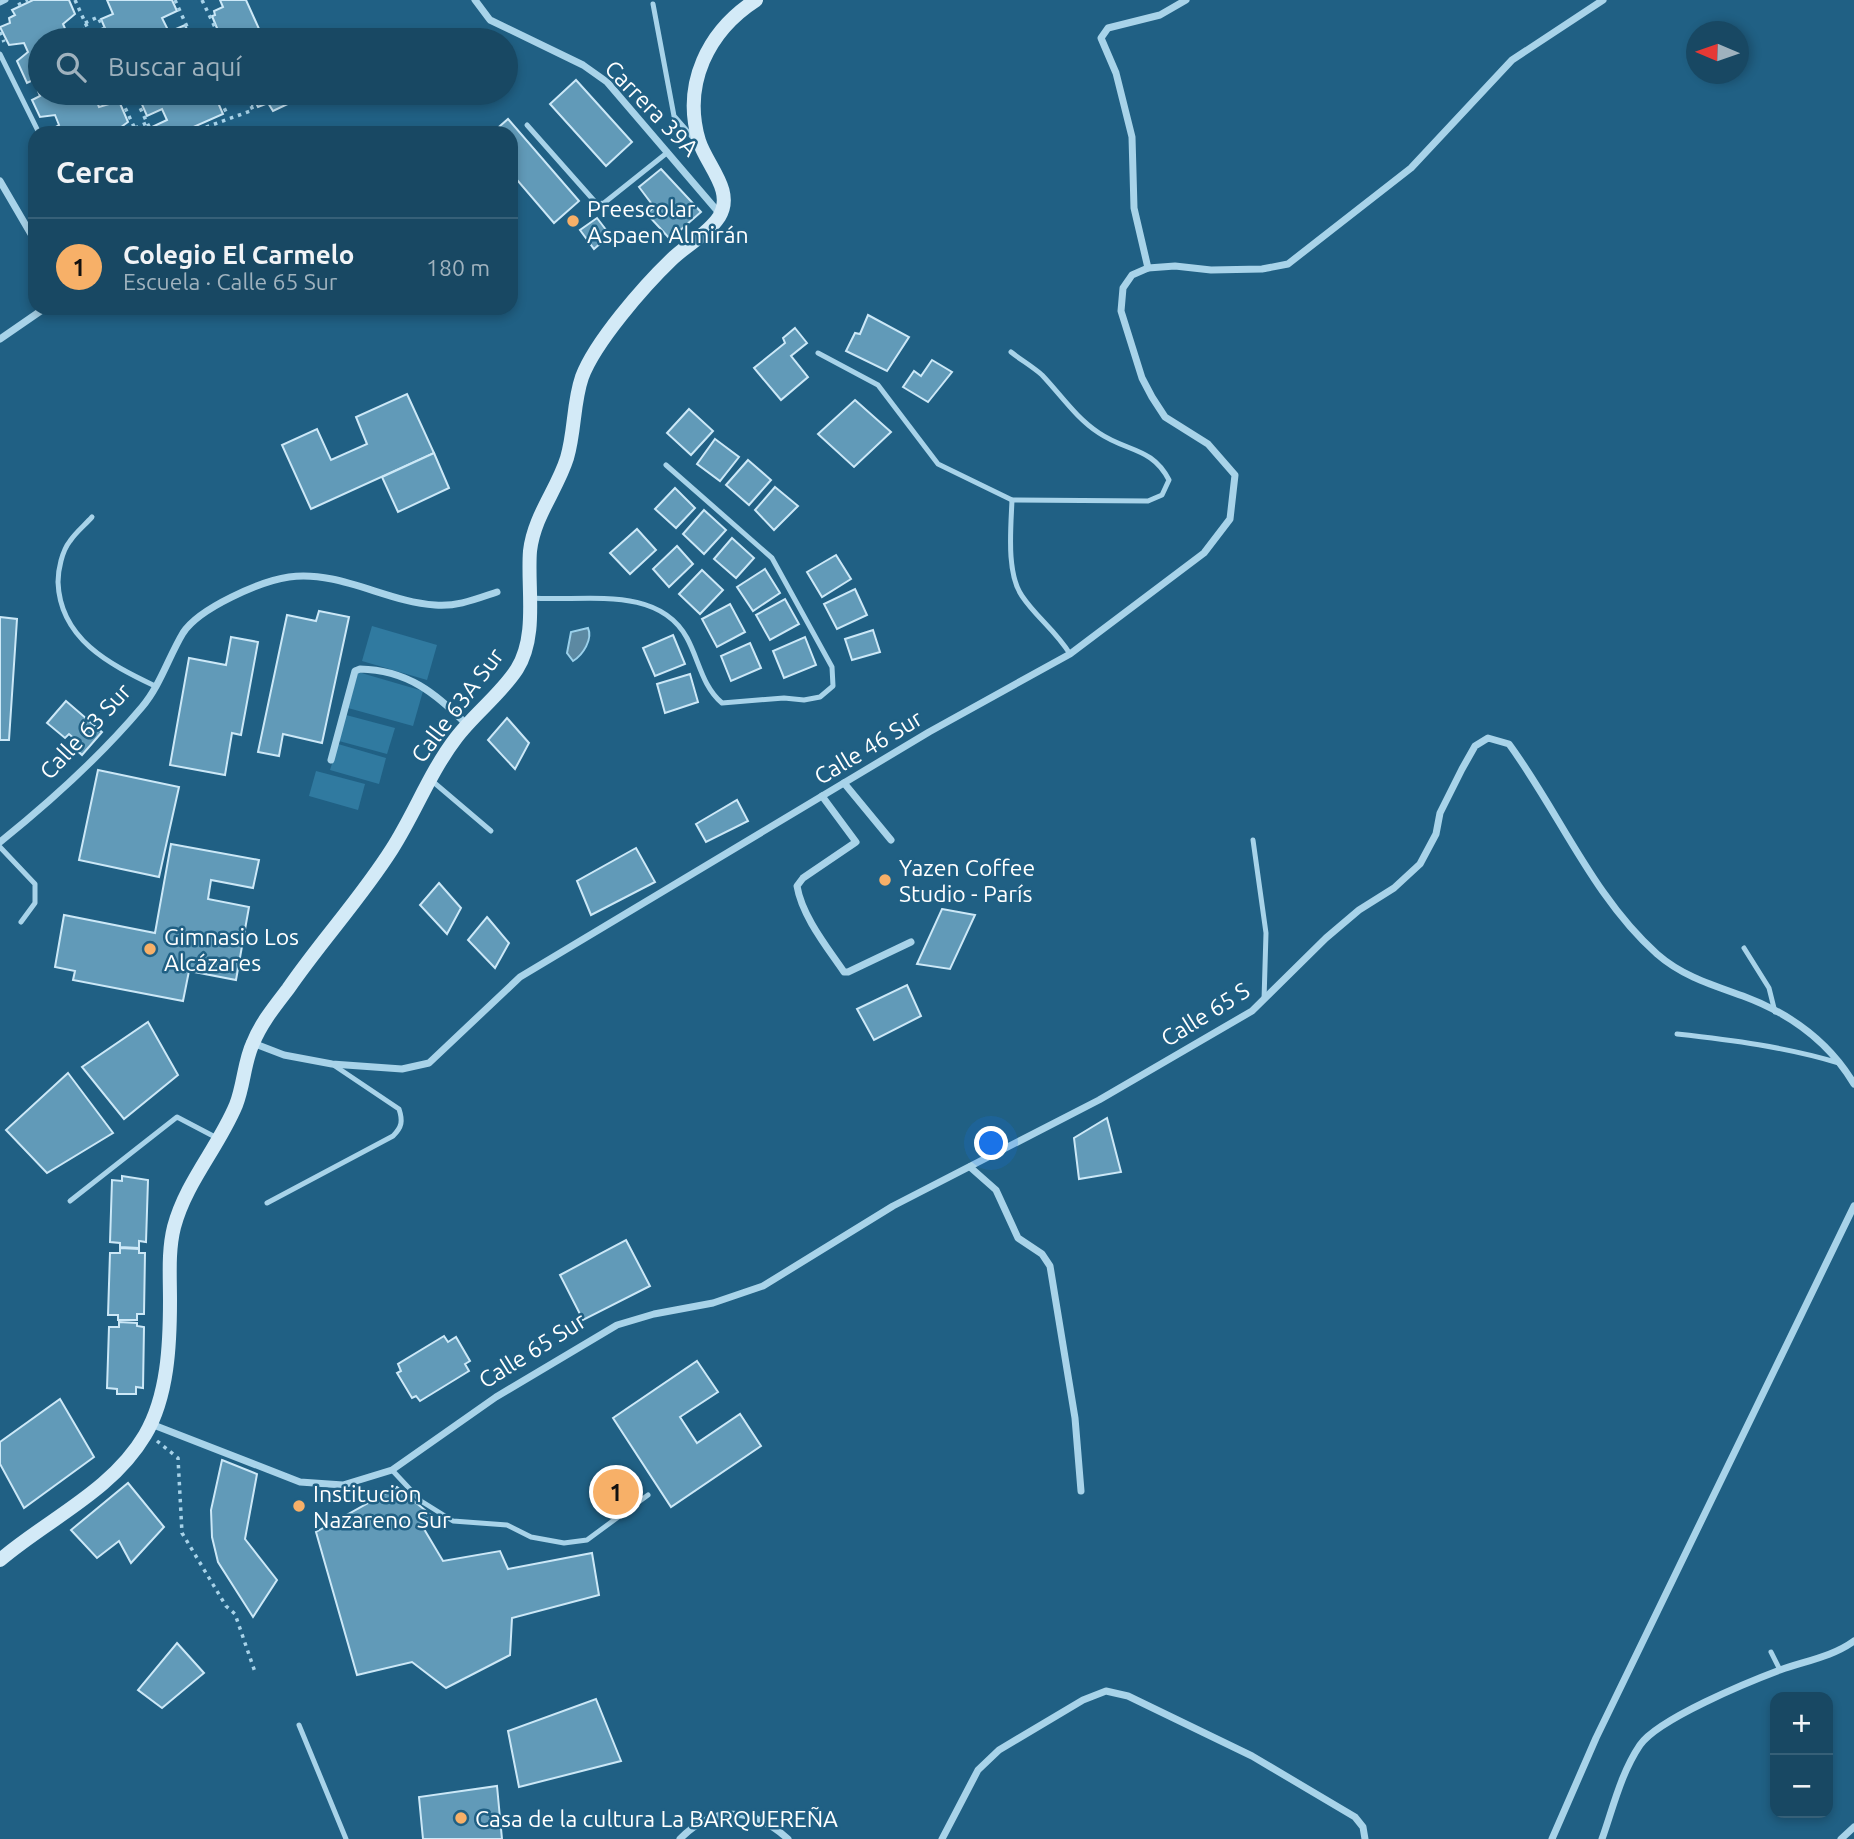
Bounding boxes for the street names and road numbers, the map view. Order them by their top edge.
street label: Carrera 39A [600,55,704,161]
street label: Calle 63A Sur [406,643,508,767]
street label: Calle 63 Sur [35,678,136,784]
street label: Calle 46 Sur [810,705,927,789]
street label: Calle 65 S [1156,977,1254,1051]
street label: Calle 65 Sur [474,1307,590,1393]

